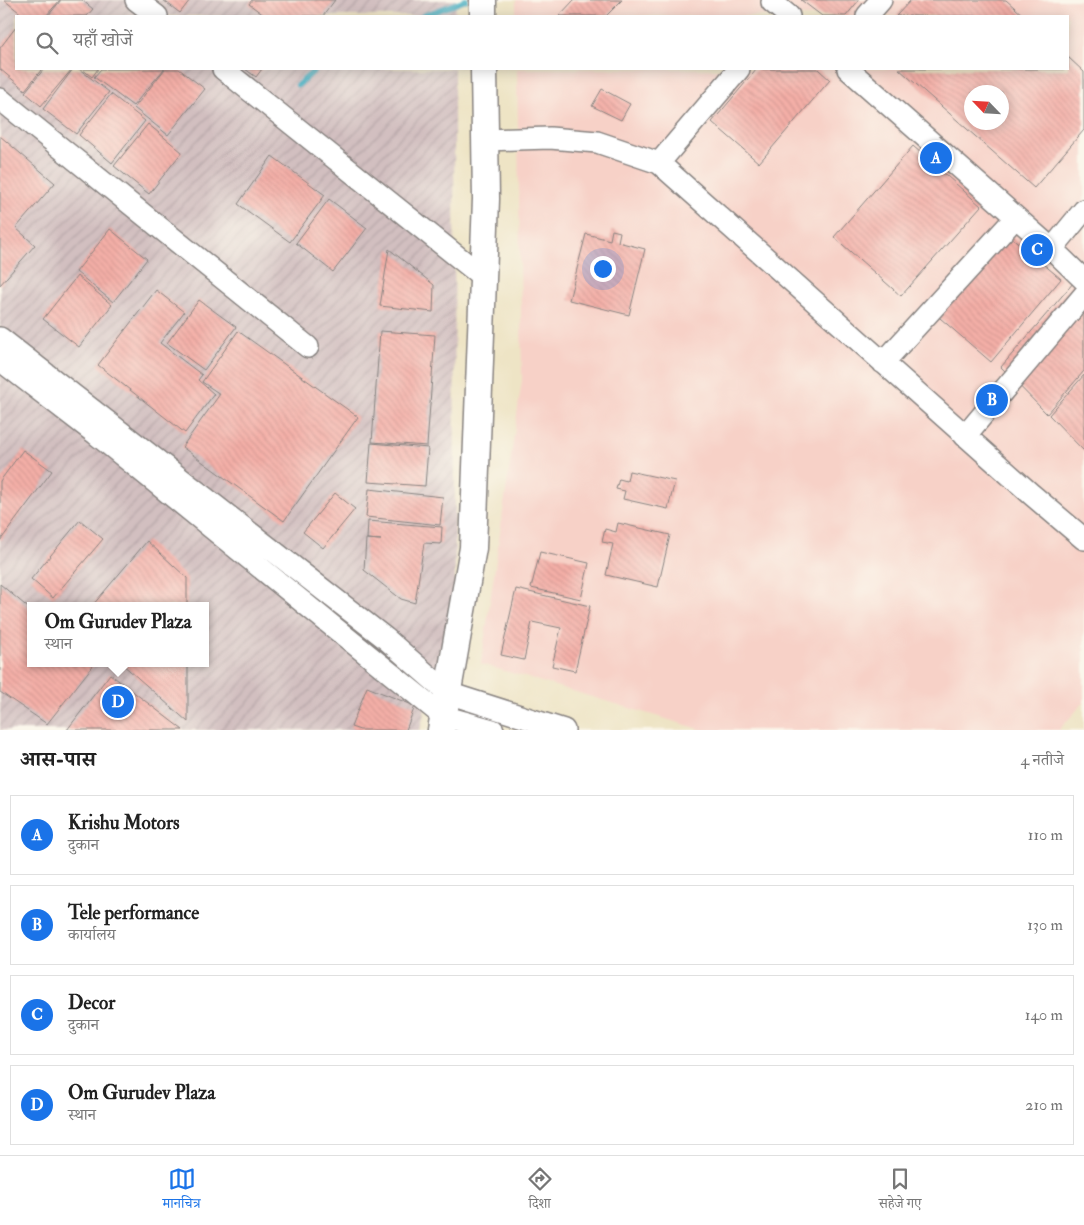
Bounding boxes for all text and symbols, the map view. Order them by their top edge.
search box [15,15,1069,70]
text: यहाँ खोजें [73,28,133,52]
icon: search [33,29,61,57]
north arrow [964,85,1009,130]
pin: A [920,139,952,177]
pin: C [1021,231,1053,269]
your location [590,256,616,282]
pin: B [976,381,1008,419]
popup [27,602,209,667]
text: Om Gurudev Plaza [44,610,192,634]
text: स्थान [44,634,72,654]
pin: D [102,683,134,721]
text: आस-पास [20,746,96,773]
text: 4 नतीजे [1021,750,1064,770]
text: Krishu Motors [68,811,180,835]
text: A [32,825,42,845]
text: 110 m [1028,825,1063,845]
text: दुकान [68,835,99,855]
text: Tele performance [68,901,199,925]
text: B [32,915,42,935]
text: 130 m [1027,915,1063,935]
text: कार्यालय [68,925,116,945]
text: Decor [68,991,115,1015]
text: C [31,1005,43,1025]
text: 140 m [1025,1005,1063,1025]
text: दुकान [68,1015,99,1035]
text: Om Gurudev Plaza [68,1081,215,1105]
text: D [30,1095,44,1115]
text: 210 m [1025,1095,1063,1115]
text: स्थान [68,1105,96,1125]
tab: मानचित्र [163,1165,201,1217]
tab: दिशा [526,1165,554,1217]
tab: सहेजे गए [879,1165,921,1217]

